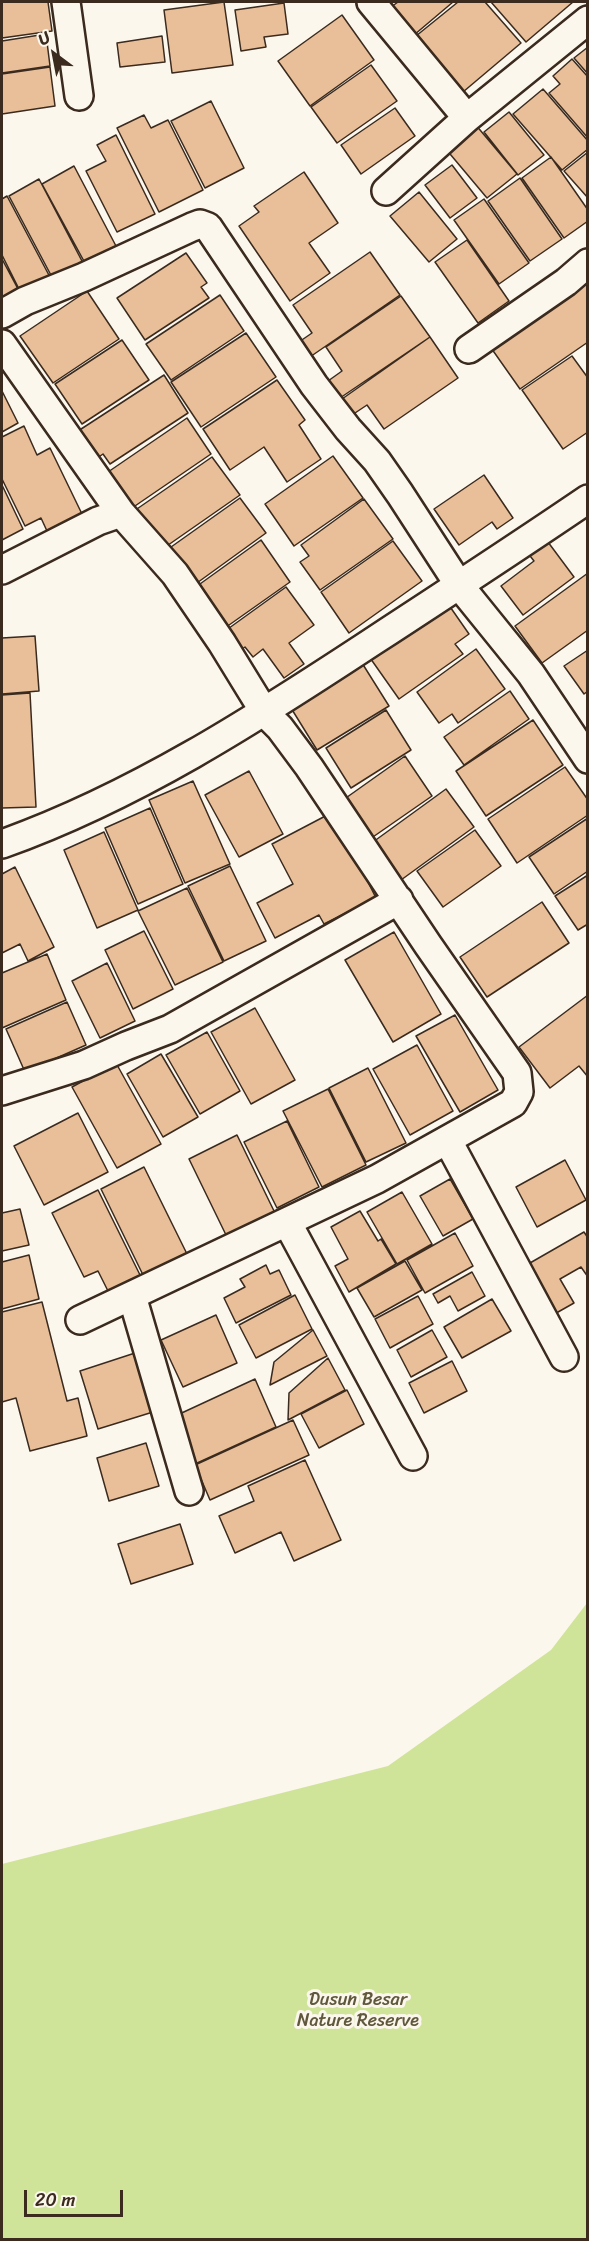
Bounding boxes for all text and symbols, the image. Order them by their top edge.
text: U [32,23,56,53]
north arrow [24,24,84,84]
park label: Dusun Besar Nature Reserve [297,1989,419,2032]
scale bar [27,2178,126,2216]
text: 20 m [35,2184,75,2216]

